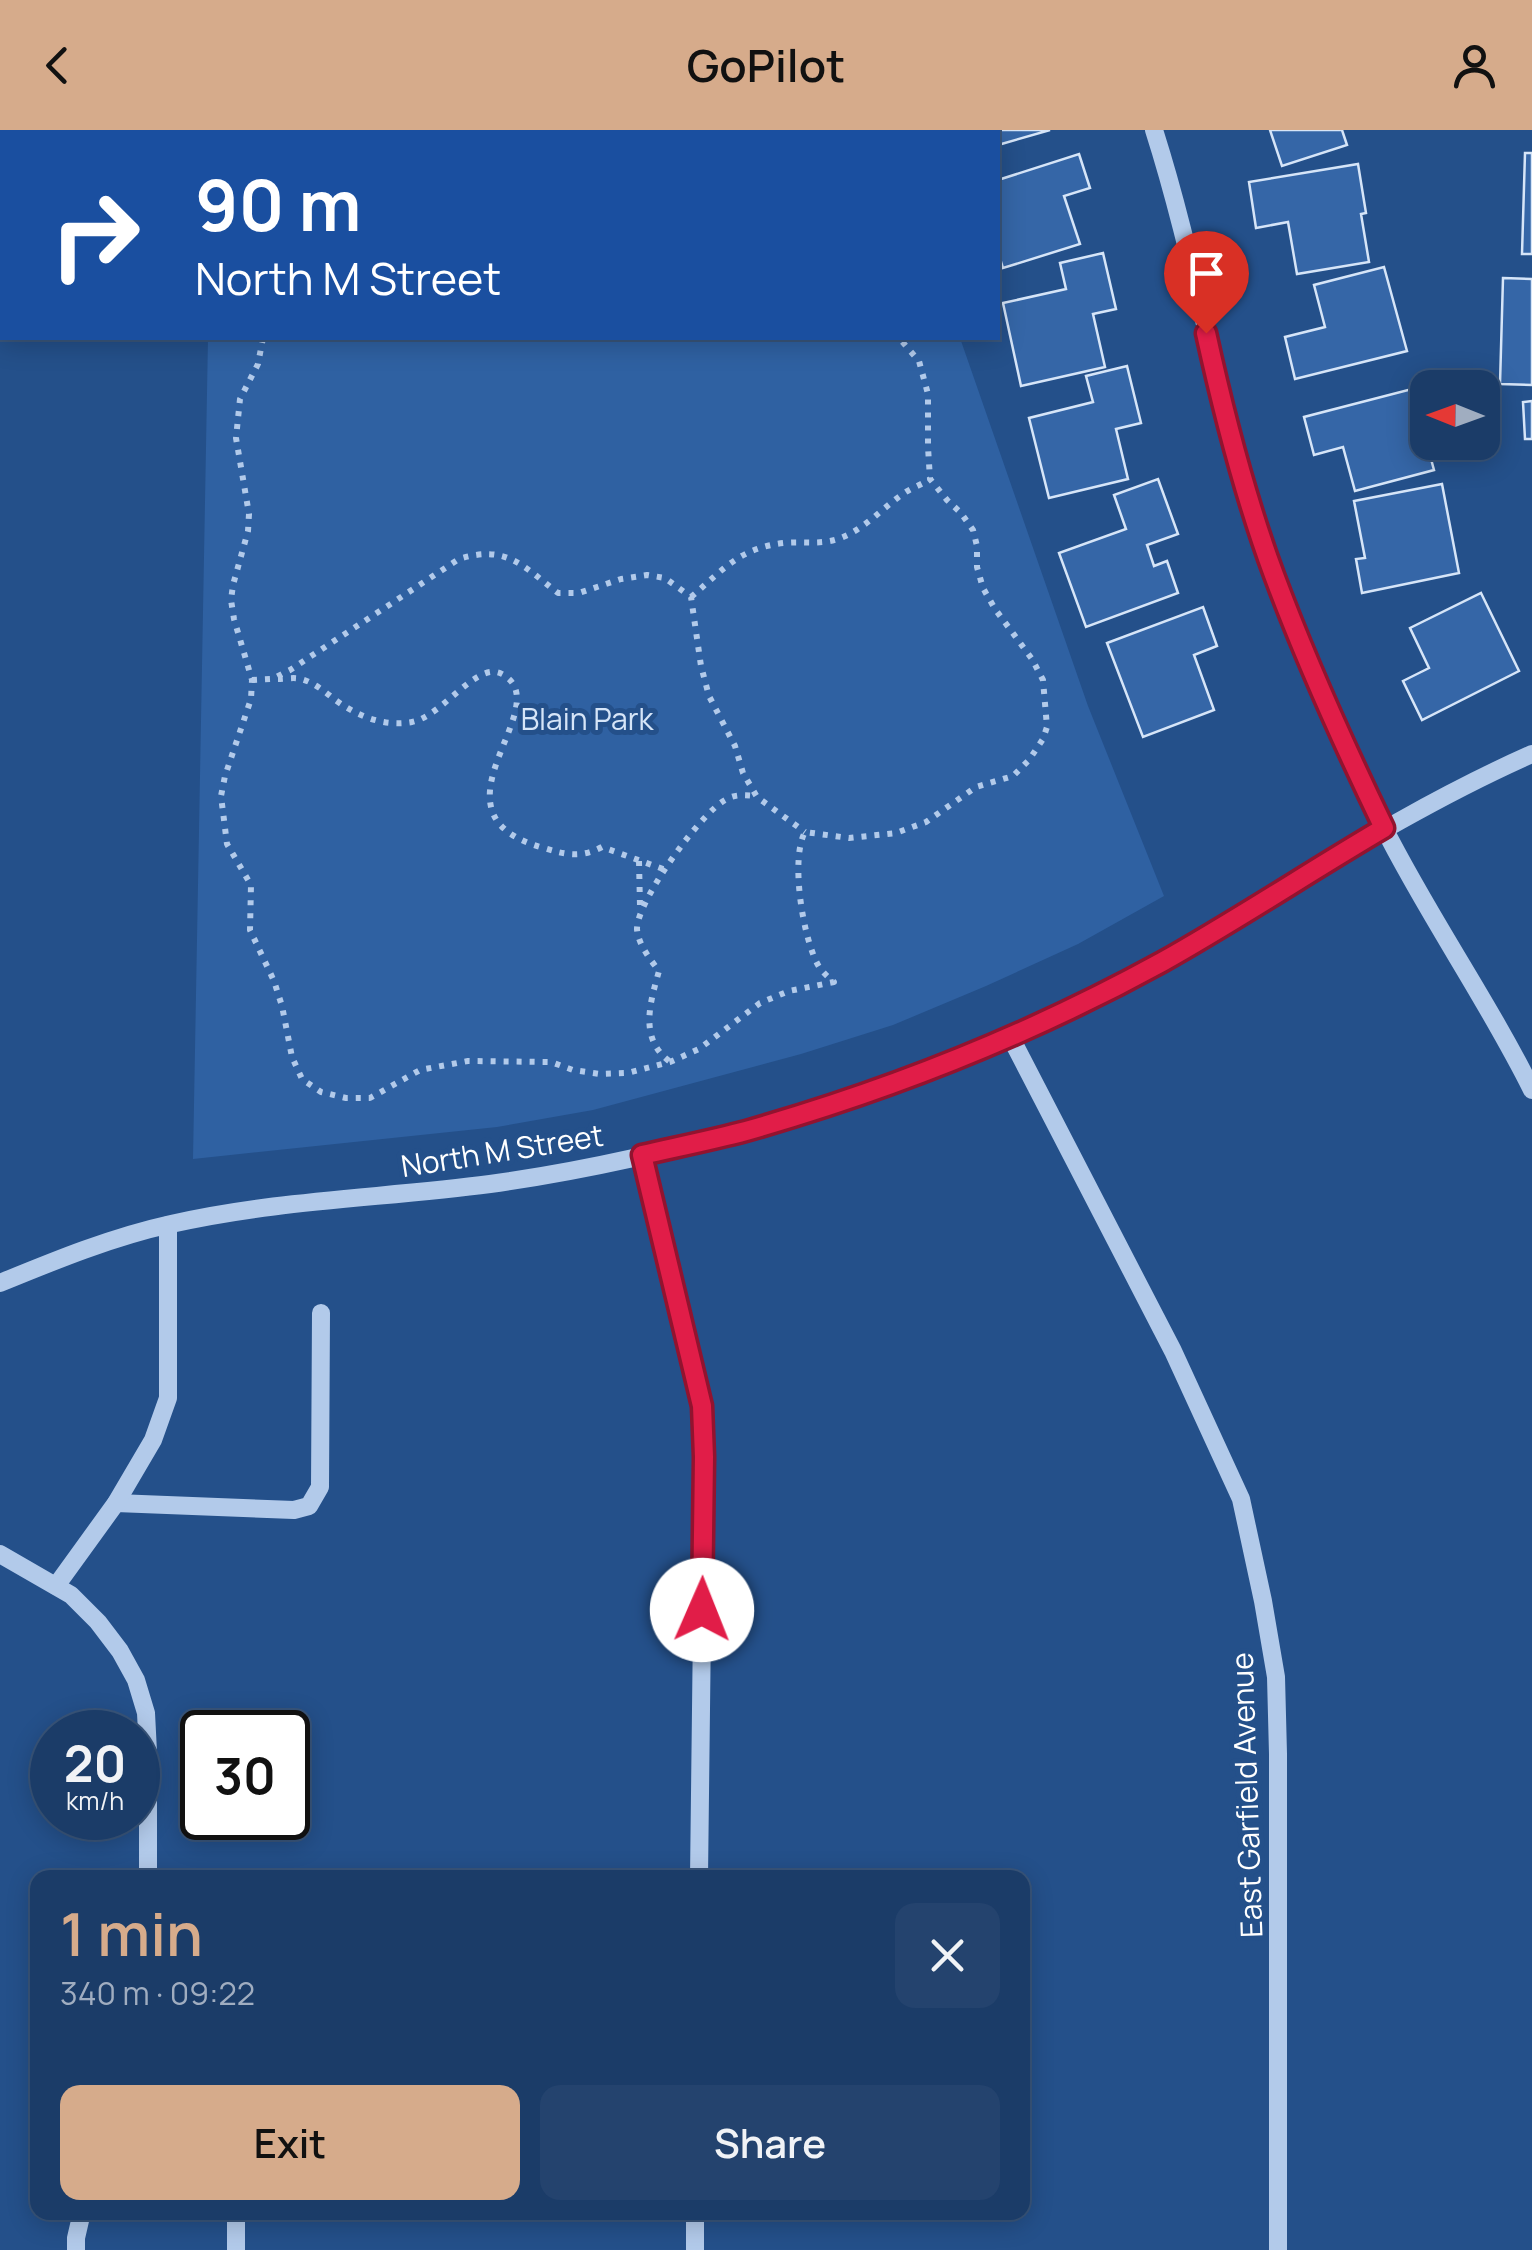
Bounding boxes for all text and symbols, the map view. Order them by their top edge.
text: GoPilot [687,34,845,96]
icon: back [30,38,85,93]
icon: person [1447,38,1502,93]
text: 90 m [195,156,362,252]
icon: right [30,170,160,300]
pin [1164,231,1249,334]
icon: arrive [1179,246,1234,301]
text: North M Street [195,247,501,309]
north arrow [1410,370,1500,460]
map controls [1410,370,1500,460]
park label: Blain Park [521,698,654,739]
street label: North M Street [398,1114,606,1186]
position arrow [650,1558,754,1662]
street label: East Garfield Avenue [1221,1652,1271,1938]
speed limit sign: 30 [180,1710,310,1840]
text: 20 [64,1729,126,1797]
text: km/h [66,1783,124,1818]
text: 1 min [60,1892,203,1974]
button: close [895,1903,1000,2008]
text: 340 m · 09:22 [60,1971,255,2015]
button: Exit [60,2085,520,2200]
button: Share [540,2085,1000,2200]

